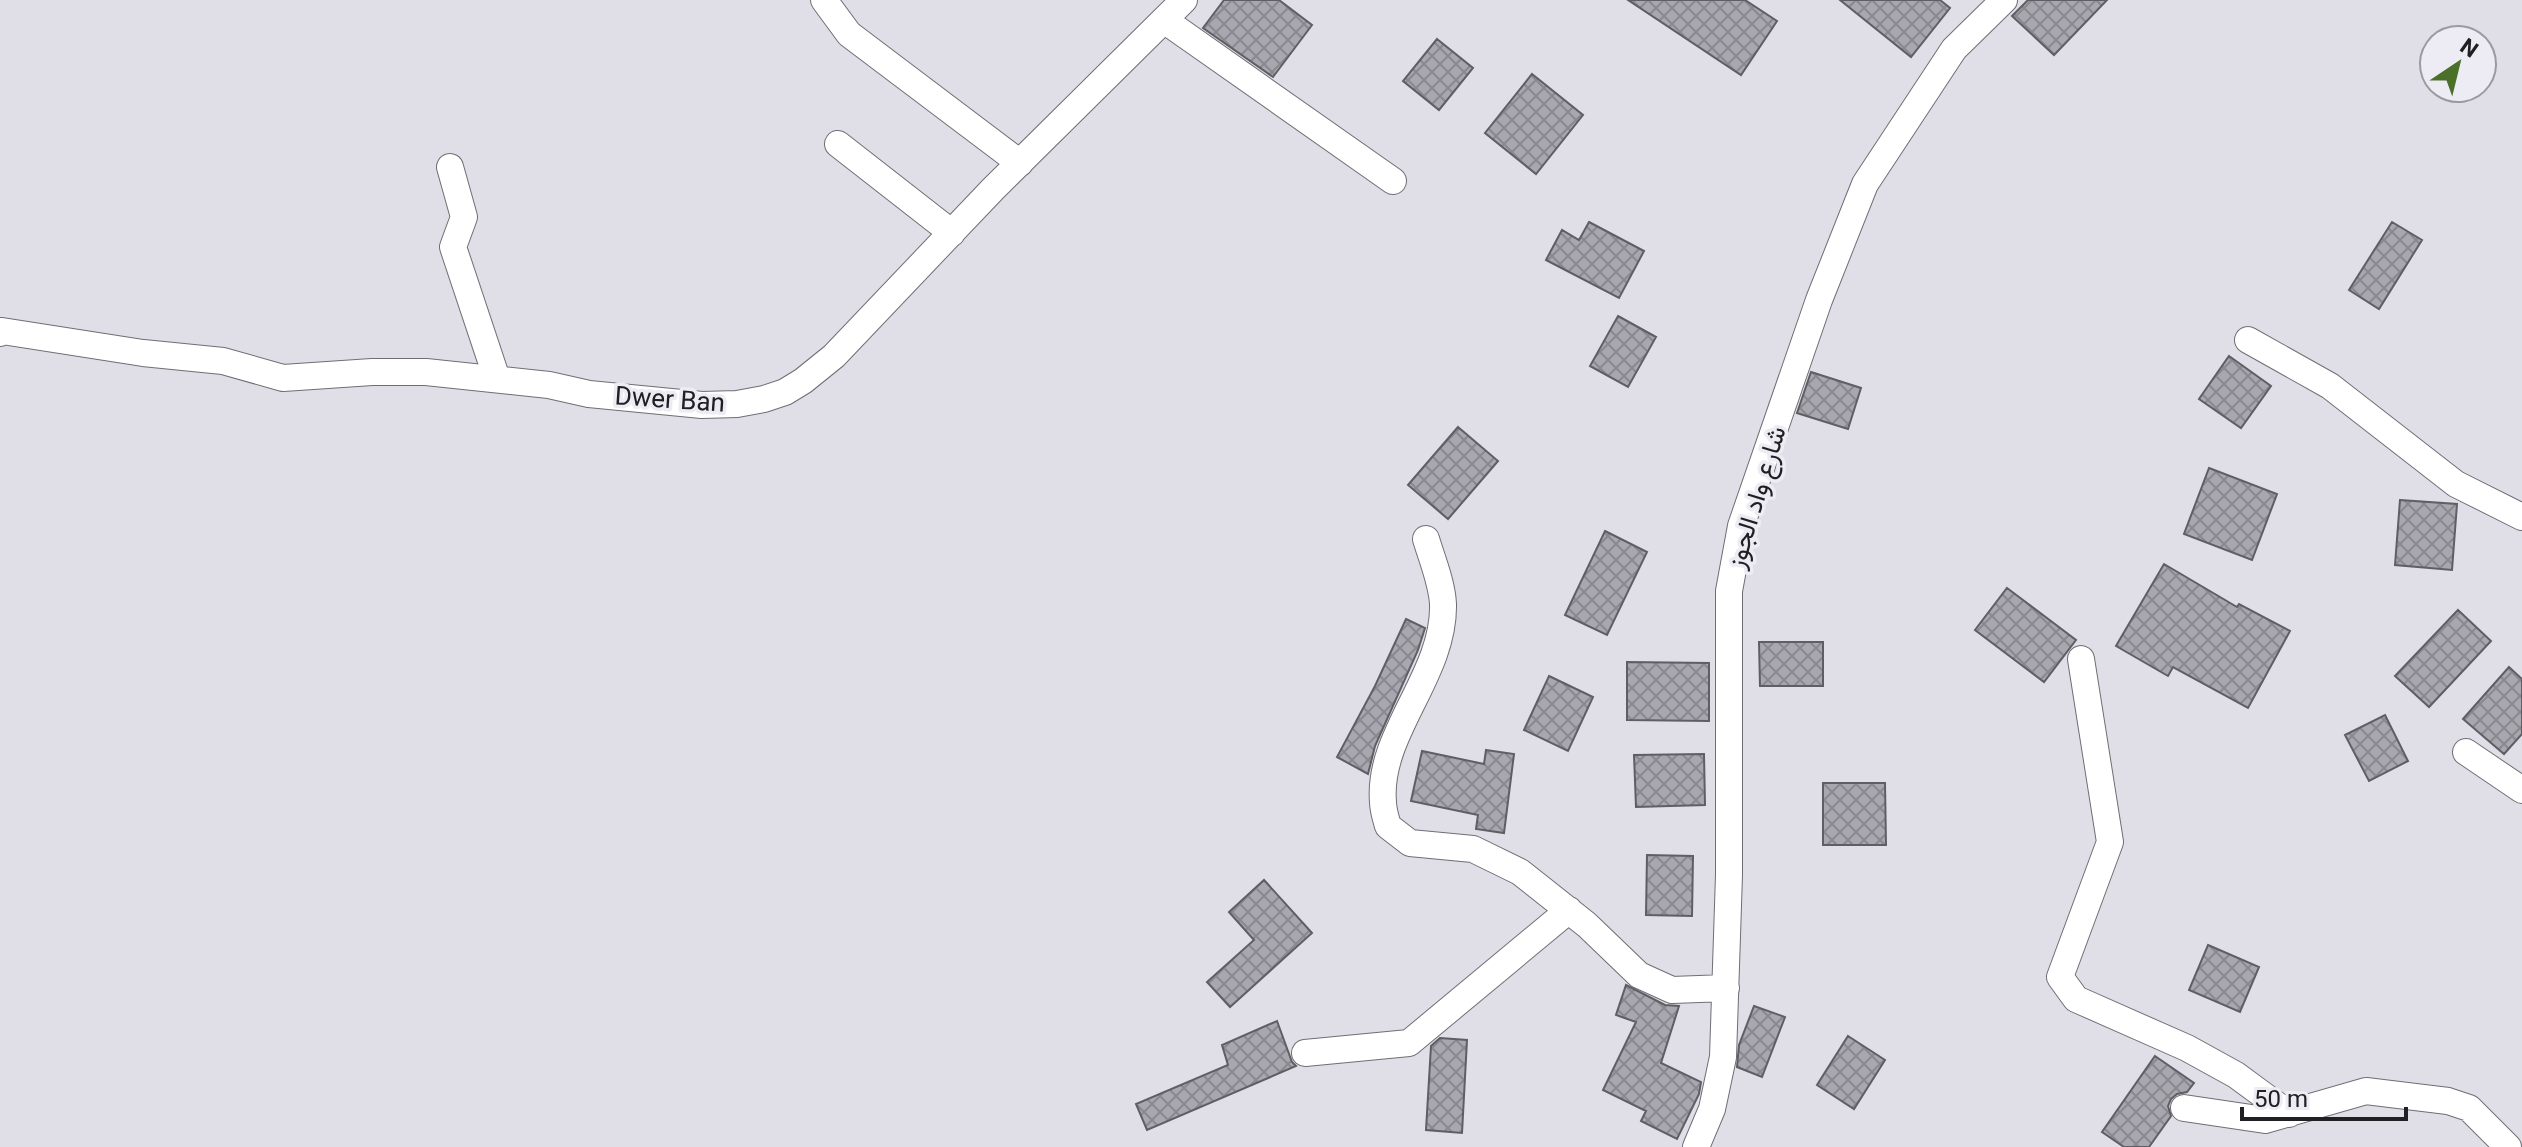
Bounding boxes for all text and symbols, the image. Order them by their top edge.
north arrow [2418,24,2498,104]
text: N [2456,33,2483,63]
street label: Dwer Ban [614,380,726,418]
street label: شارع واد الجوز [1720,422,1795,573]
scale bar [2242,1071,2406,1121]
text: 50 m [2254,1085,2308,1113]

